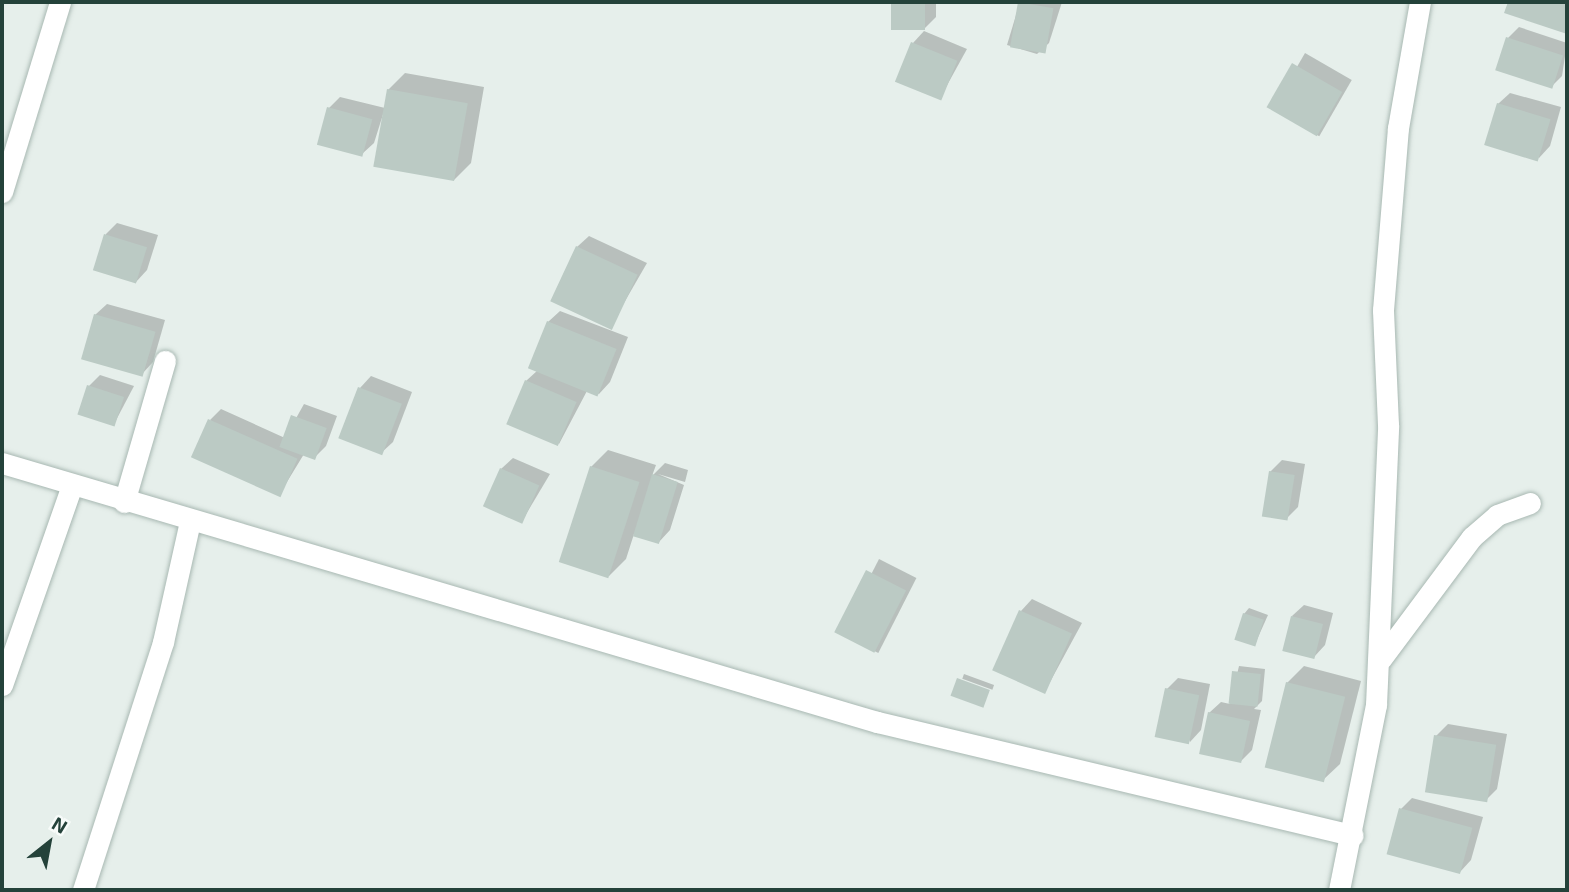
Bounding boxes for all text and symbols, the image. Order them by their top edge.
north arrow [14,808,84,878]
text: N [48,811,72,838]

